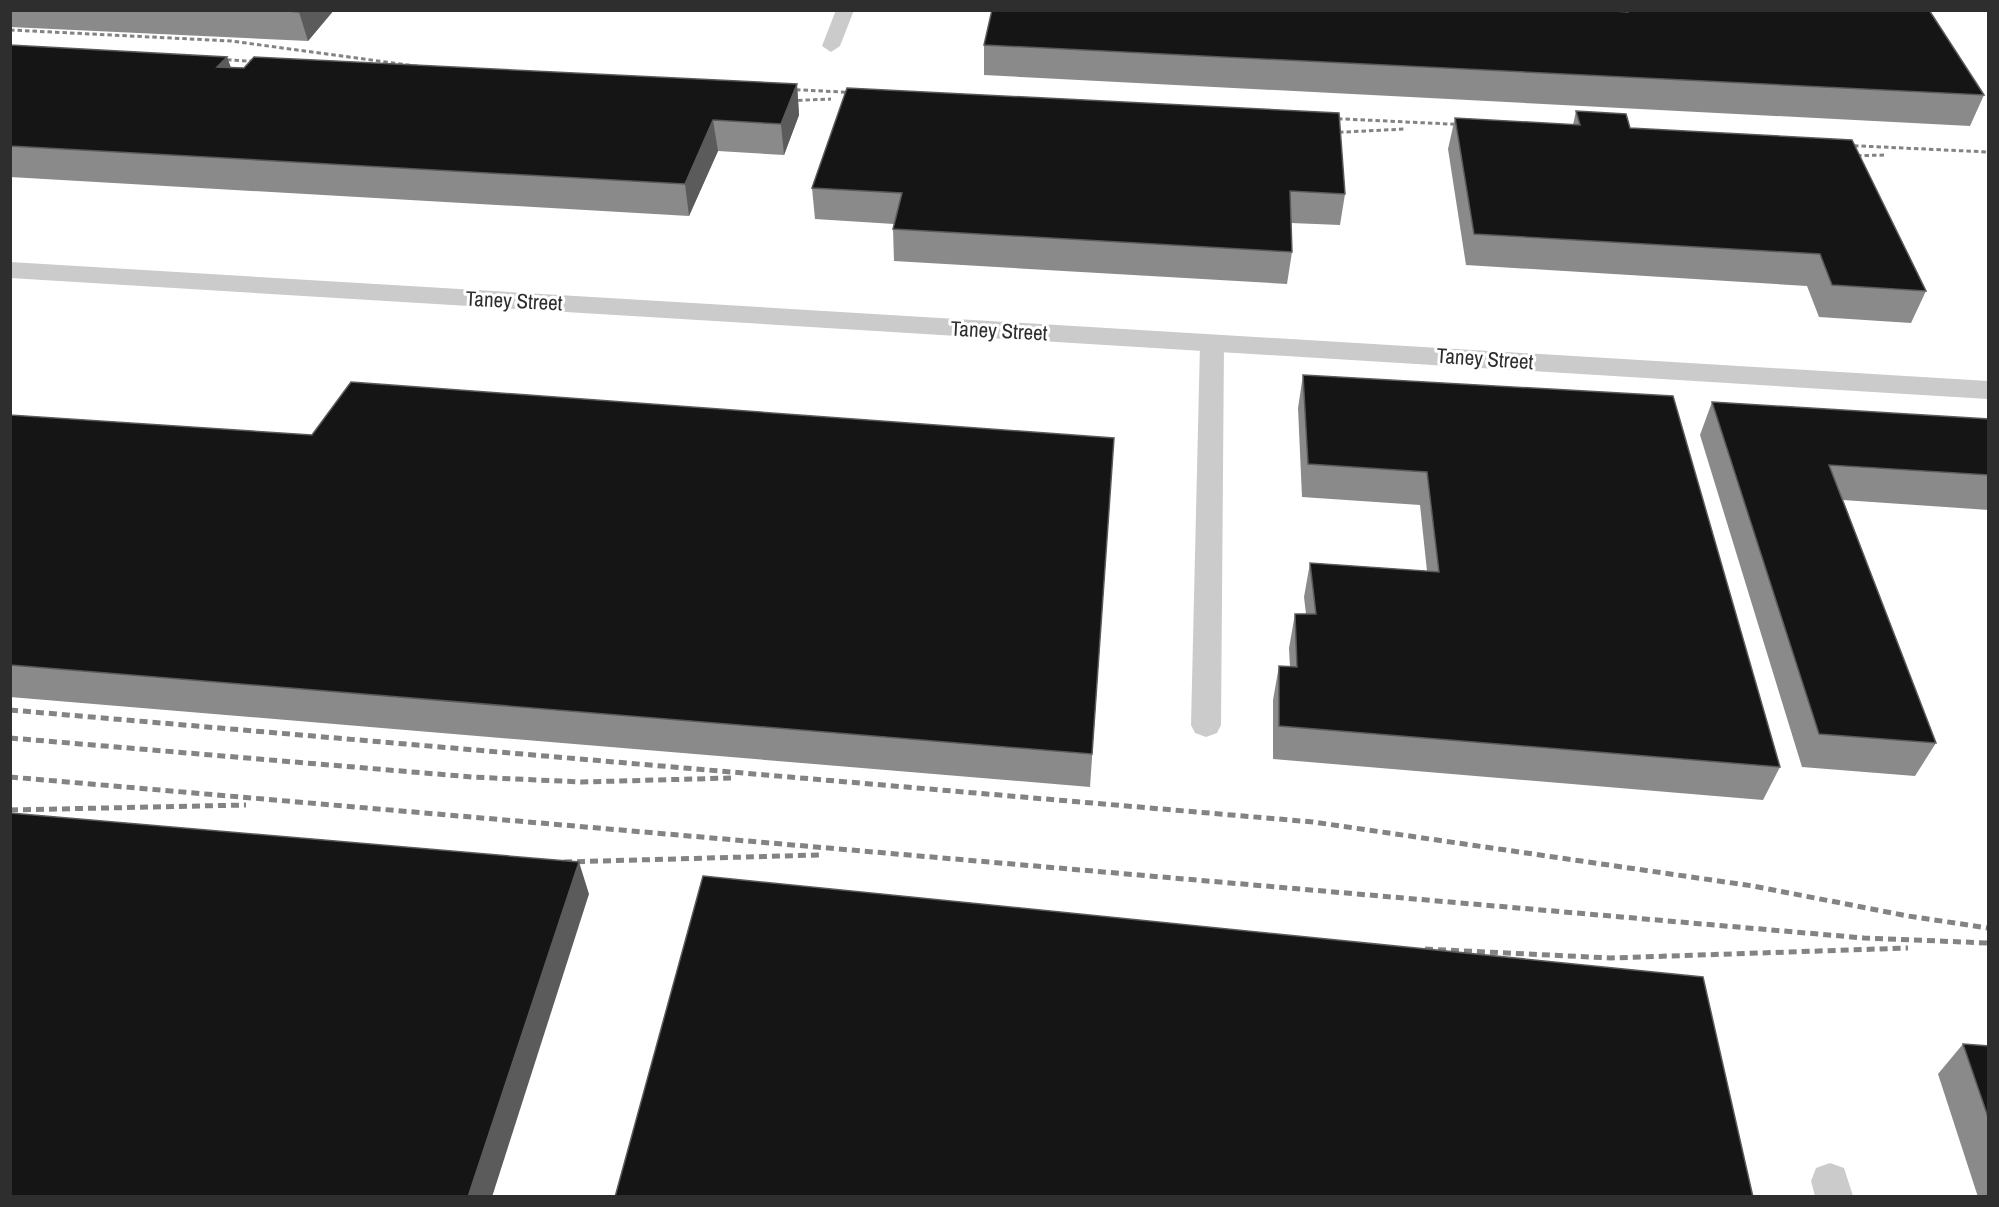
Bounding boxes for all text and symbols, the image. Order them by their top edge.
street label: Taney Street [465,283,563,318]
street label: Taney Street [950,313,1048,348]
street label: Taney Street [1436,341,1535,376]

